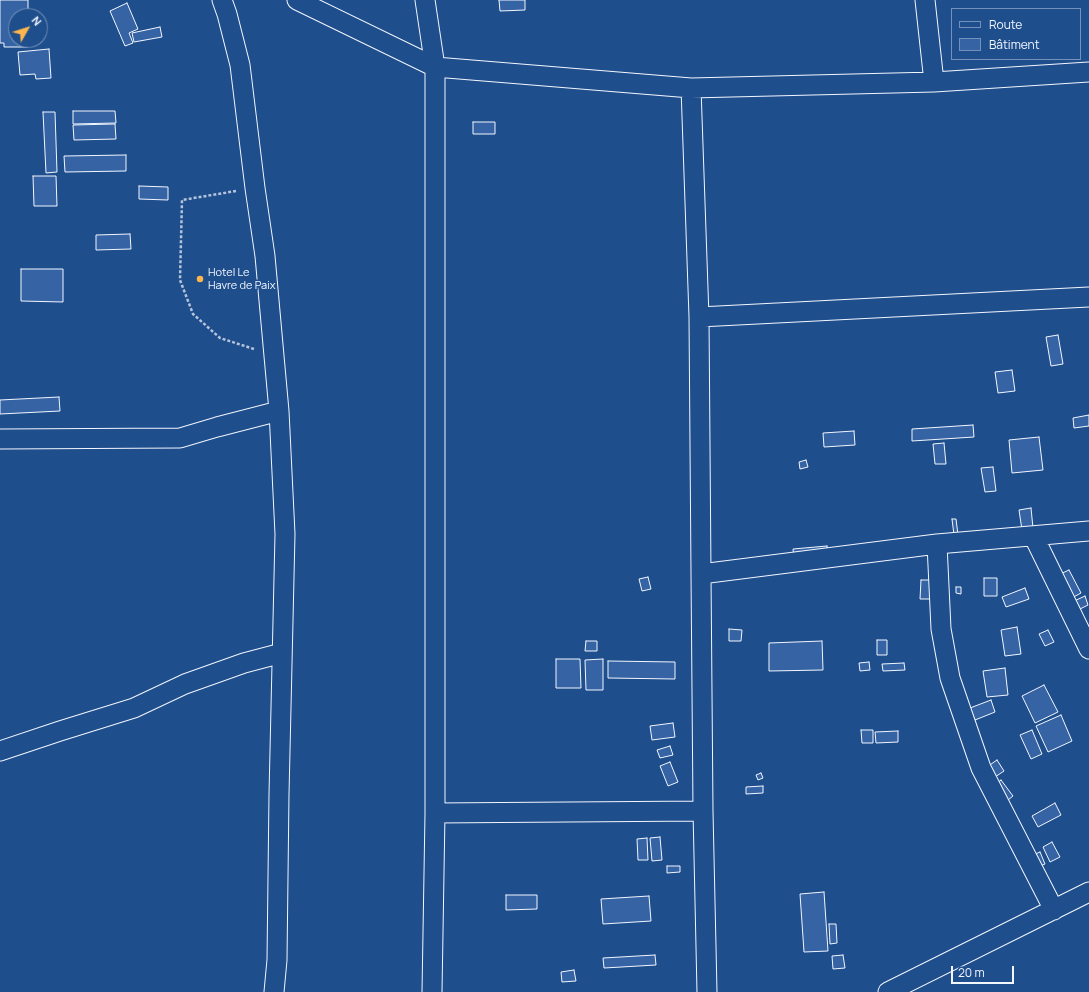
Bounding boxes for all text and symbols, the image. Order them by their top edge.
north arrow [8,8,48,48]
legend [951,8,1081,60]
text: N [29,13,45,29]
text: Route [989,16,1022,33]
text: Bâtiment [989,36,1040,53]
place label: Hotel Le Havre de Paix [208,266,276,292]
marker: Hotel Le Havre de Paix [195,274,205,284]
scale bar [953,958,1016,984]
text: 20 m [958,964,985,981]

